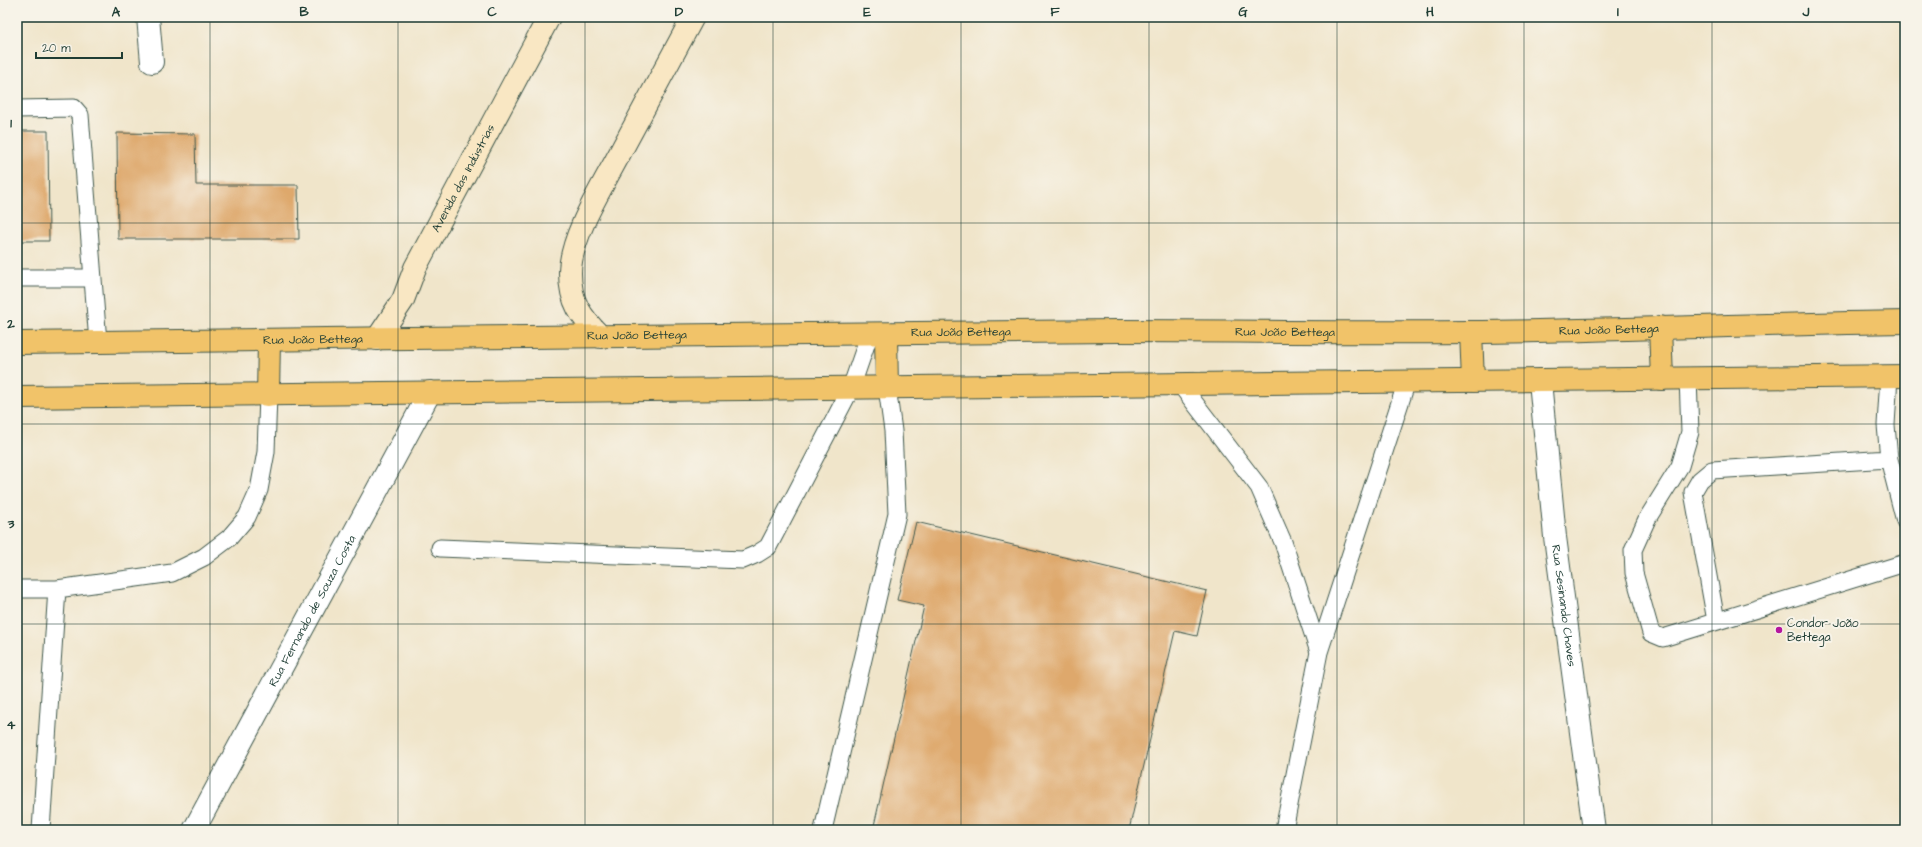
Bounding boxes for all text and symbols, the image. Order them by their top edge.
text: A [112,3,121,21]
text: B [299,3,309,21]
text: C [487,3,497,21]
text: D [675,3,684,21]
text: E [863,3,871,21]
text: F [1050,3,1060,21]
text: G [1238,3,1248,21]
text: H [1426,3,1434,21]
text: I [1617,3,1619,21]
text: J [1802,3,1810,21]
scale bar [36,34,122,60]
text: 20 m [42,40,71,57]
text: 1 [10,114,12,132]
street label: Avenida das Indústrias [427,121,499,235]
text: 2 [6,315,15,333]
street label: Rua João Bettega [1559,320,1659,339]
street label: Rua João Bettega [911,323,1011,341]
street label: Rua João Bettega [1235,323,1335,342]
street label: Rua João Bettega [587,326,687,344]
street label: Rua João Bettega [263,330,363,348]
text: 3 [7,515,15,533]
street label: Rua Fernando de Souza Costa [264,532,360,690]
street label: Rua Sesinando Chaves [1548,544,1581,668]
place label: Condor João Bettega [1787,615,1859,647]
marker: Condor João Bettega [1774,625,1784,635]
text: 4 [7,716,16,734]

